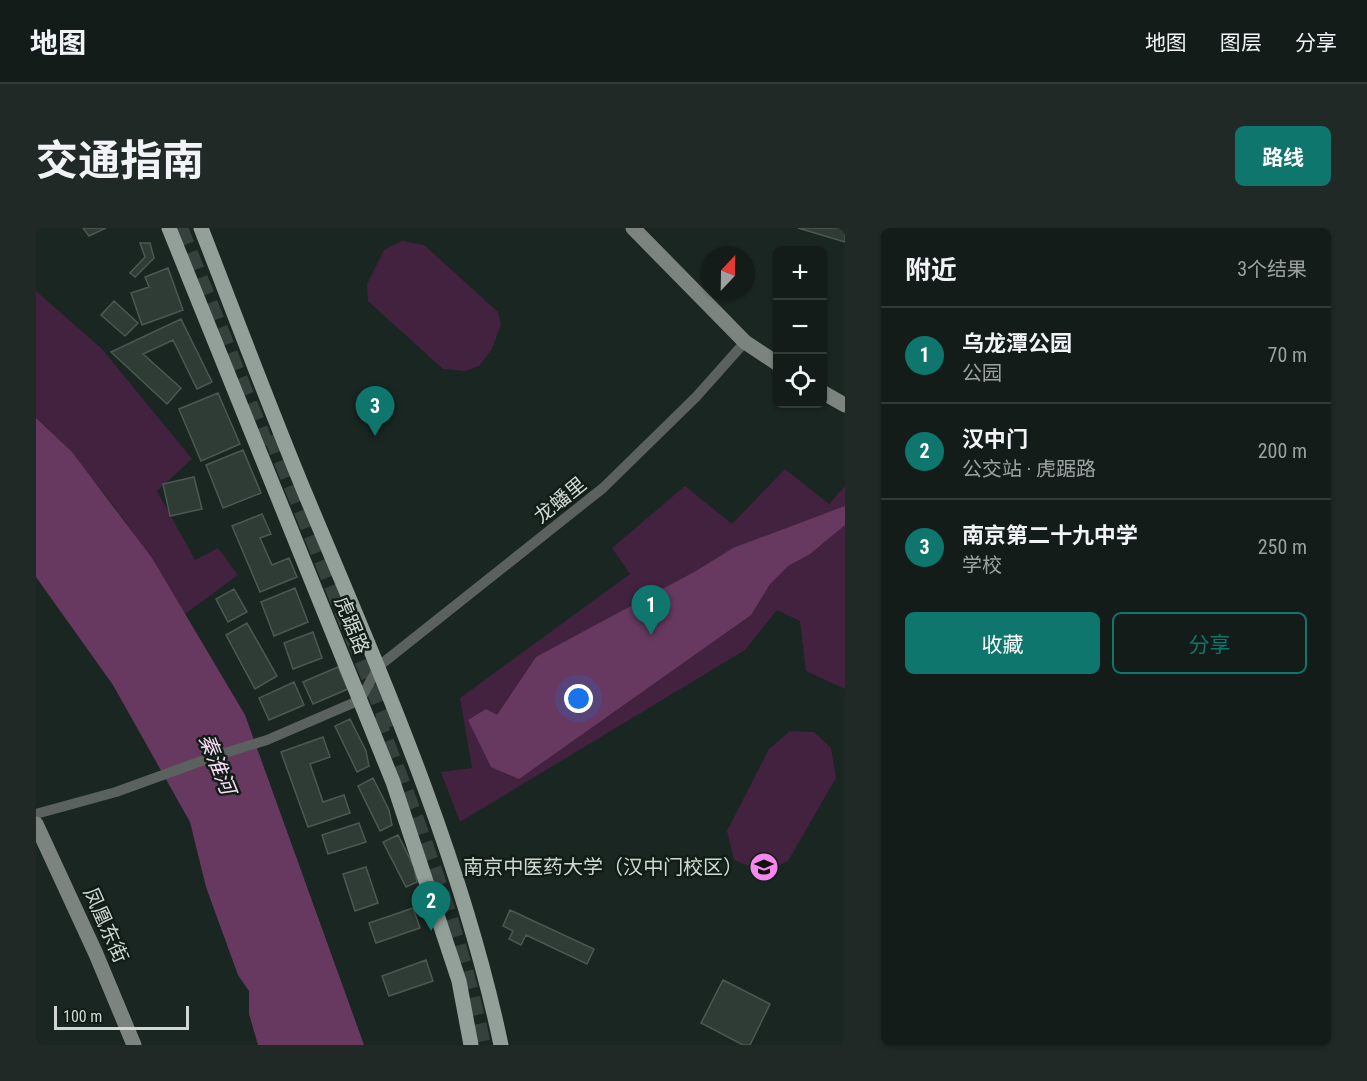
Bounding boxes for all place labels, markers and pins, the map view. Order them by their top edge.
pin: 3 [356,386,394,436]
pin: 1 [632,586,670,635]
school or university icon: 南京中医药大学（汉中门校区） [748,851,780,883]
place label: 南京中医药大学（汉中门校区） [463,855,743,879]
pin: 2 [412,882,450,931]

